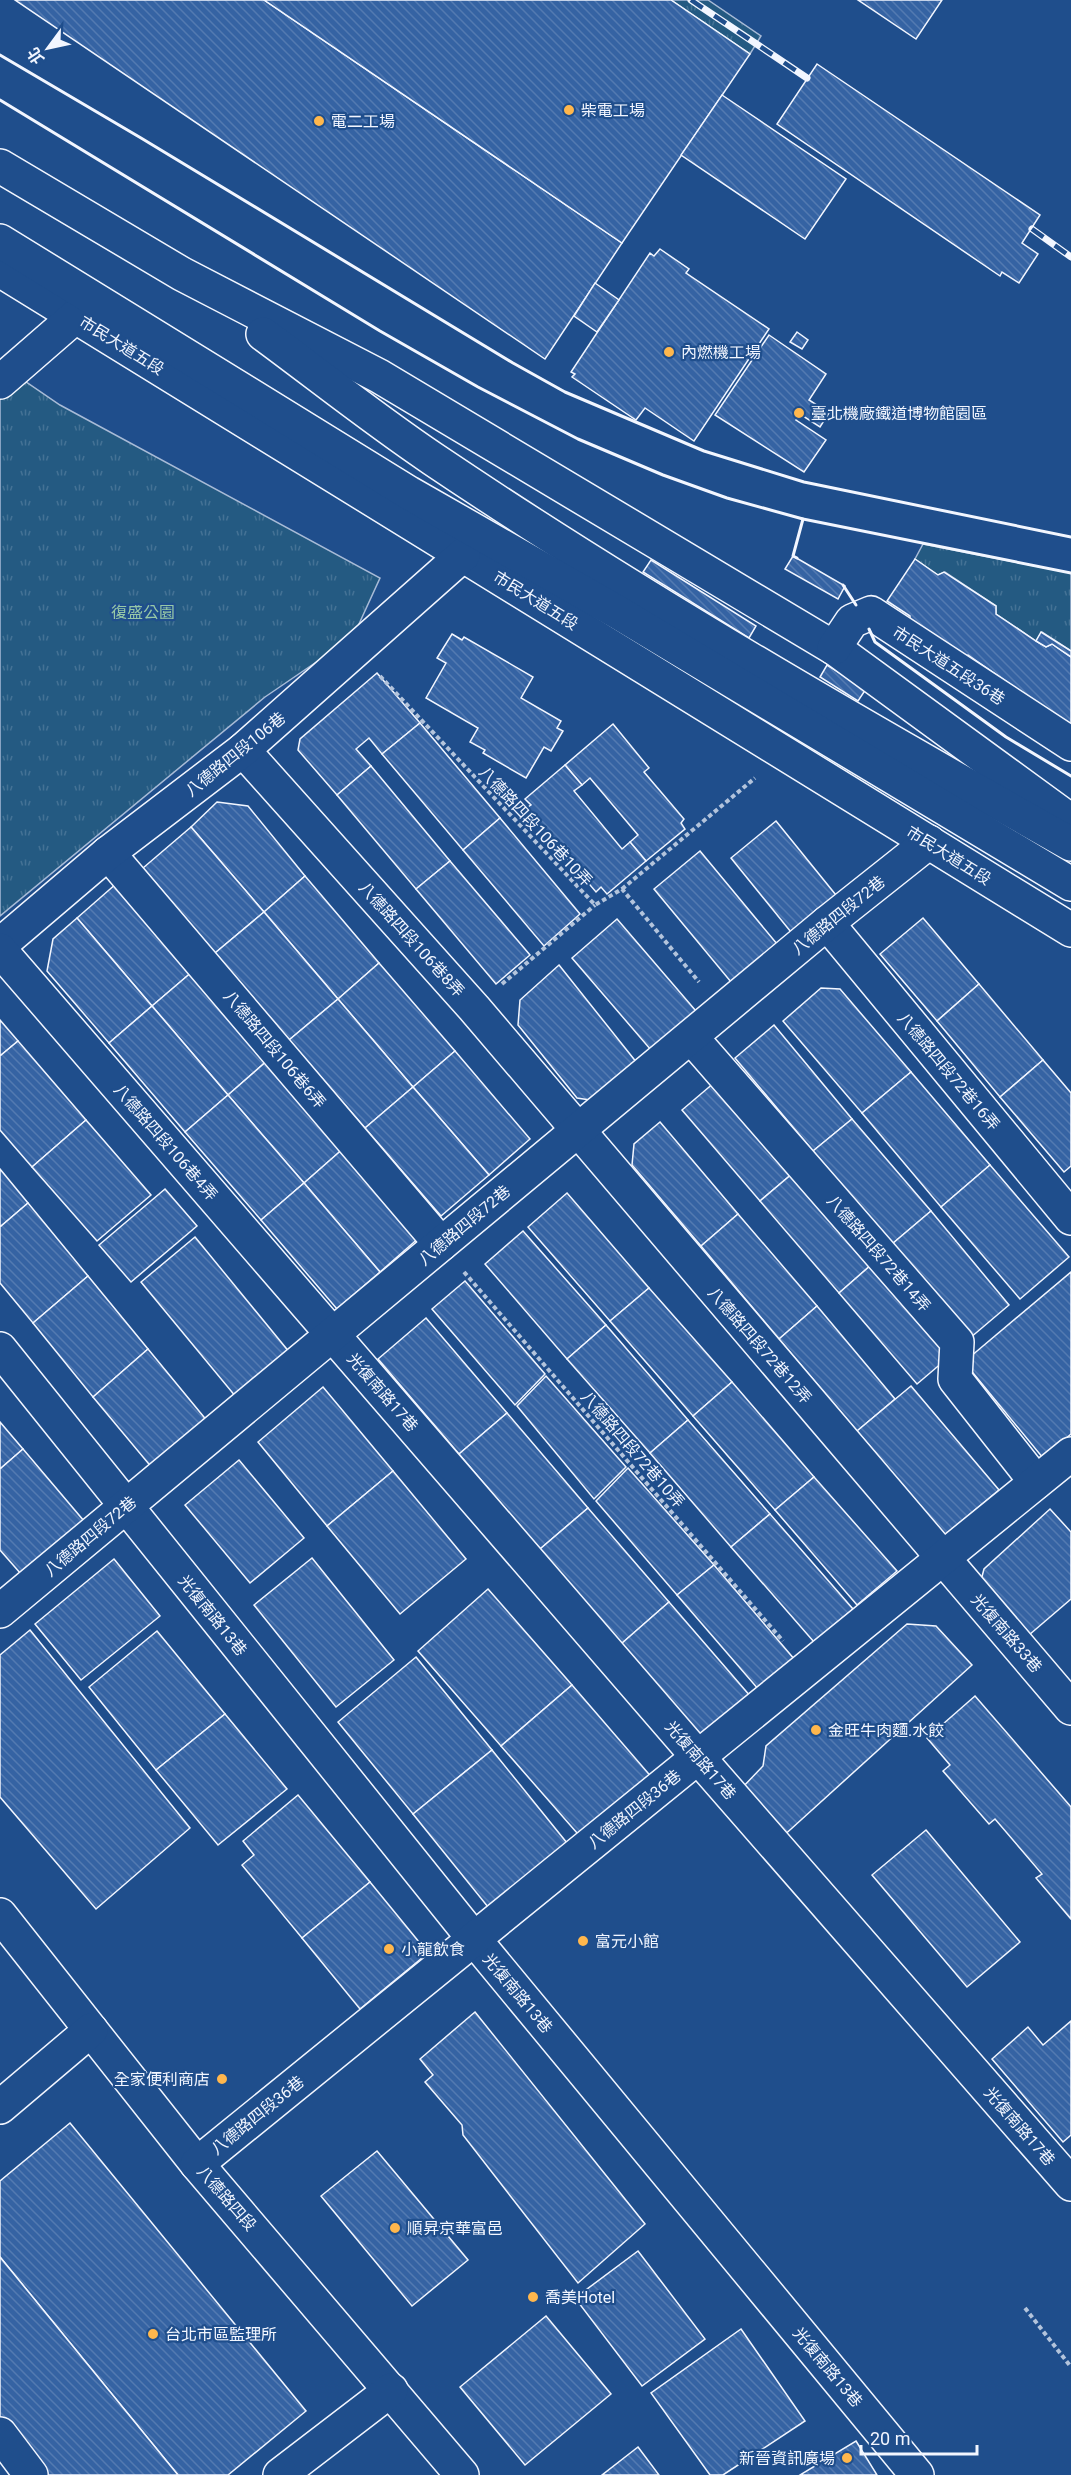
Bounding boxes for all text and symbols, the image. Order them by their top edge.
north arrow [18,18,78,78]
text: 北 [24,44,48,68]
place label: 柴電工場 [581,101,645,120]
marker: 柴電工場 [562,103,576,117]
place label: 電二工場 [331,112,395,131]
marker: 電二工場 [312,114,326,128]
street label: 市民大道五段 [76,312,167,379]
place label: 內燃機工場 [681,343,761,362]
marker: 內燃機工場 [662,345,676,359]
place label: 臺北機廠鐵道博物館園區 [811,404,987,423]
marker: 臺北機廠鐵道博物館園區 [792,406,806,420]
street label: 市民大道五段 [490,567,581,634]
park label: 復盛公園 [111,603,175,622]
street label: 市民大道五段36巷 [889,622,1008,709]
street label: 八德路四段106巷 [182,708,289,800]
street label: 八德路四段106巷10弄 [475,762,596,890]
street label: 市民大道五段 [903,822,994,889]
street label: 八德路四段72巷 [788,872,889,959]
street label: 八德路四段106巷8弄 [355,878,468,1001]
street label: 八德路四段106巷6弄 [220,987,329,1112]
street label: 八德路四段72巷16弄 [894,1009,1003,1134]
street label: 八德路四段106巷4弄 [110,1080,221,1204]
street label: 八德路四段72巷 [415,1181,514,1269]
street label: 八德路四段72巷14弄 [823,1191,934,1315]
street label: 八德路四段72巷12弄 [704,1283,815,1407]
street label: 光復南路17巷 [343,1349,422,1436]
street label: 八德路四段72巷10弄 [577,1387,688,1511]
street label: 八德路四段72巷 [41,1492,140,1580]
street label: 光復南路13巷 [174,1571,251,1659]
street label: 光復南路33巷 [967,1590,1046,1677]
street label: 光復南路17巷 [661,1717,740,1804]
place label: 金旺牛肉麵.水餃 [828,1721,944,1740]
marker: 金旺牛肉麵.水餃 [809,1723,823,1737]
street label: 八德路四段36巷 [584,1766,685,1853]
place label: 富元小館 [595,1932,659,1951]
marker: 富元小館 [576,1934,590,1948]
place label: 小龍飲食 [401,1940,465,1959]
marker: 小龍飲食 [382,1942,396,1956]
street label: 光復南路13巷 [479,1950,556,2037]
place label: 全家便利商店 [114,2070,210,2089]
street label: 八德路四段36巷 [207,2072,308,2159]
marker: 全家便利商店 [215,2072,229,2086]
street label: 光復南路17巷 [980,2083,1059,2170]
street label: 八德路四段 [193,2162,260,2235]
place label: 順昇京華富邑 [407,2219,503,2238]
marker: 順昇京華富邑 [388,2221,402,2235]
place label: 喬美Hotel [545,2288,615,2307]
marker: 喬美Hotel [526,2290,540,2304]
street label: 光復南路13巷 [789,2324,866,2411]
place label: 台北市區監理所 [165,2325,277,2344]
marker: 台北市區監理所 [146,2327,160,2341]
scale bar [861,2418,976,2456]
text: 20 m [870,2428,910,2449]
place label: 新晉資訊廣場 [739,2449,835,2468]
marker: 新晉資訊廣場 [840,2451,854,2465]

